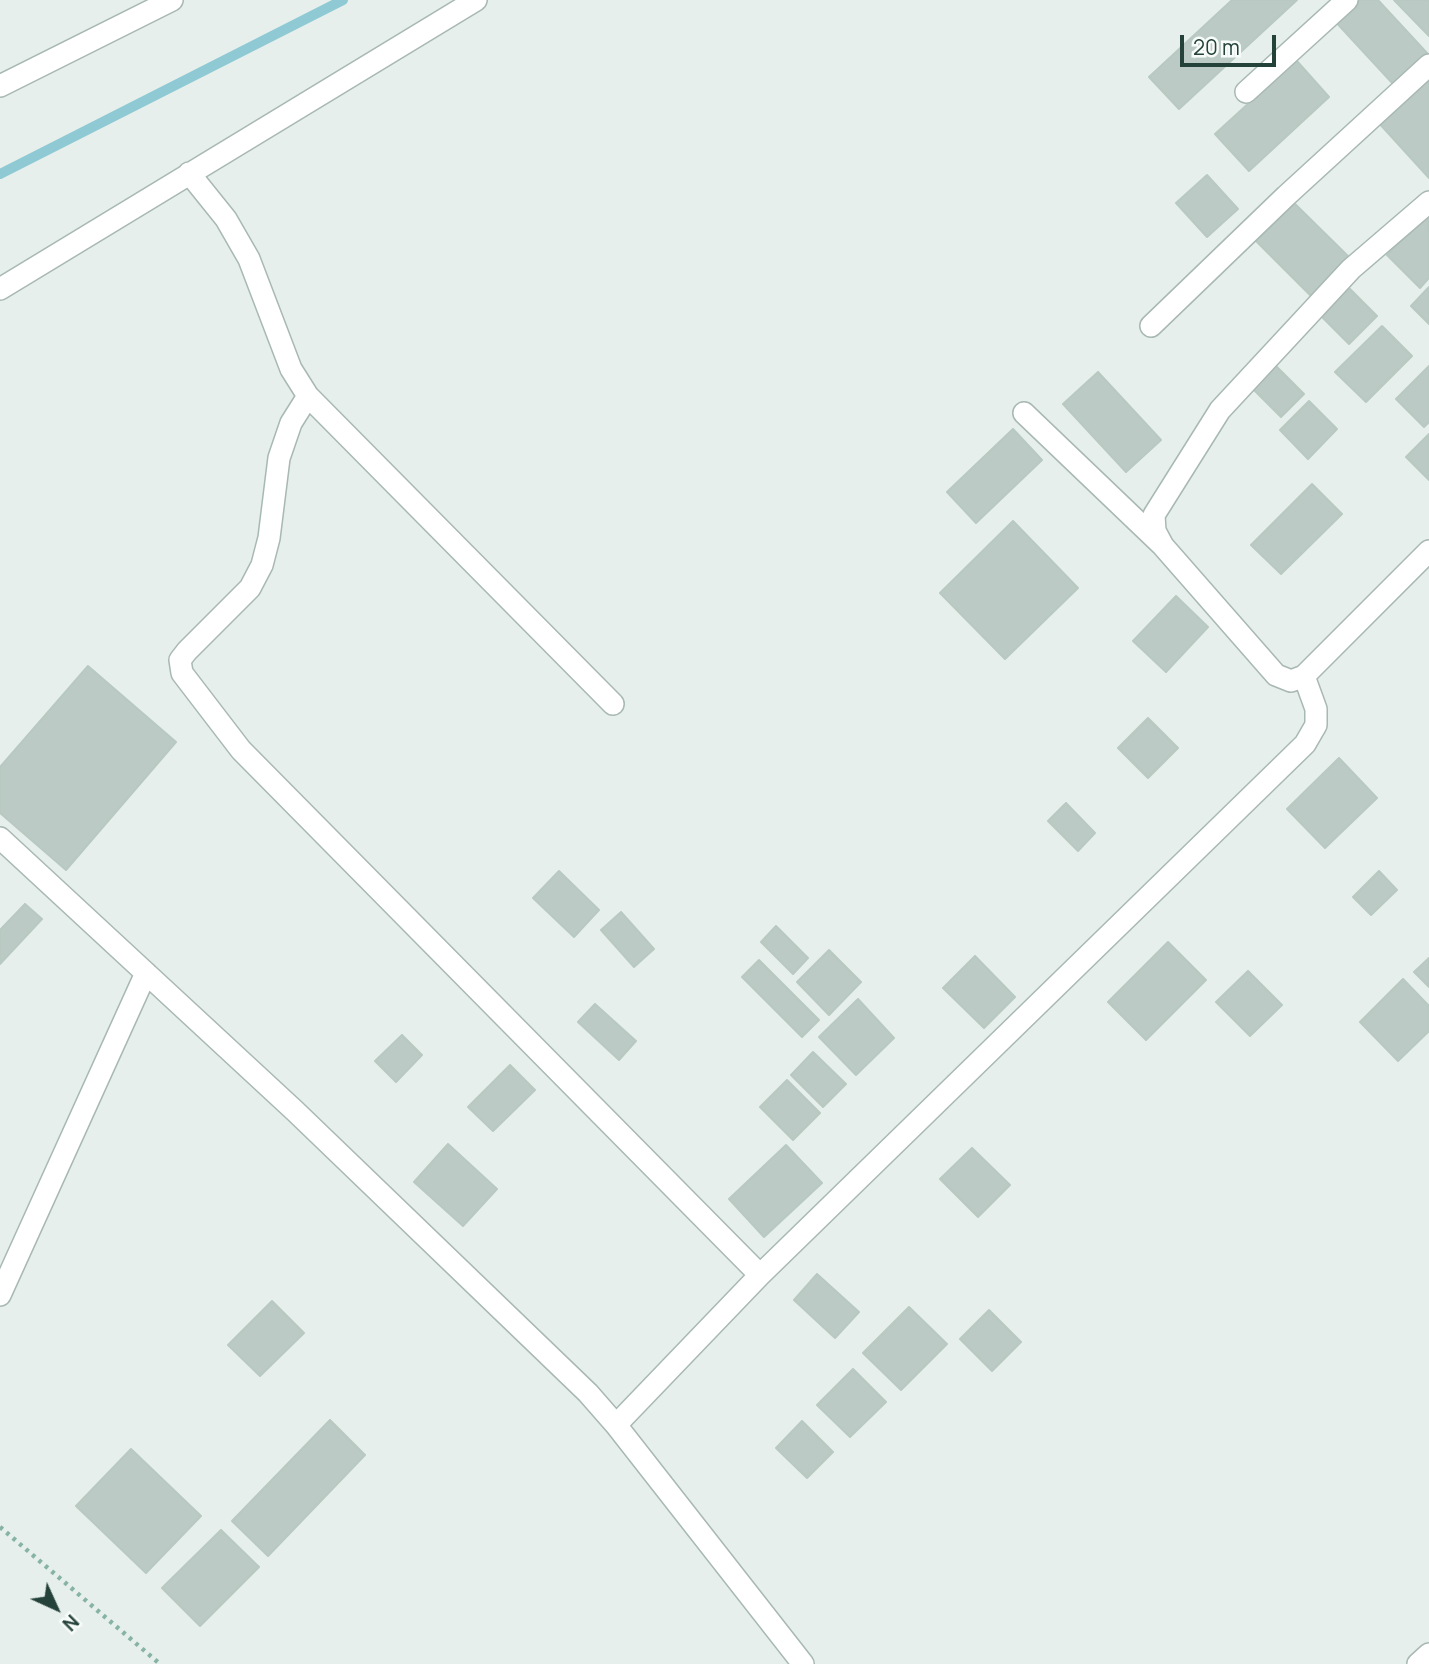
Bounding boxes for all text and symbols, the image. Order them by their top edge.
scale bar [1184,21,1280,65]
text: 20 m [1193,33,1240,61]
north arrow [21,1573,91,1643]
text: N [57,1609,85,1637]

